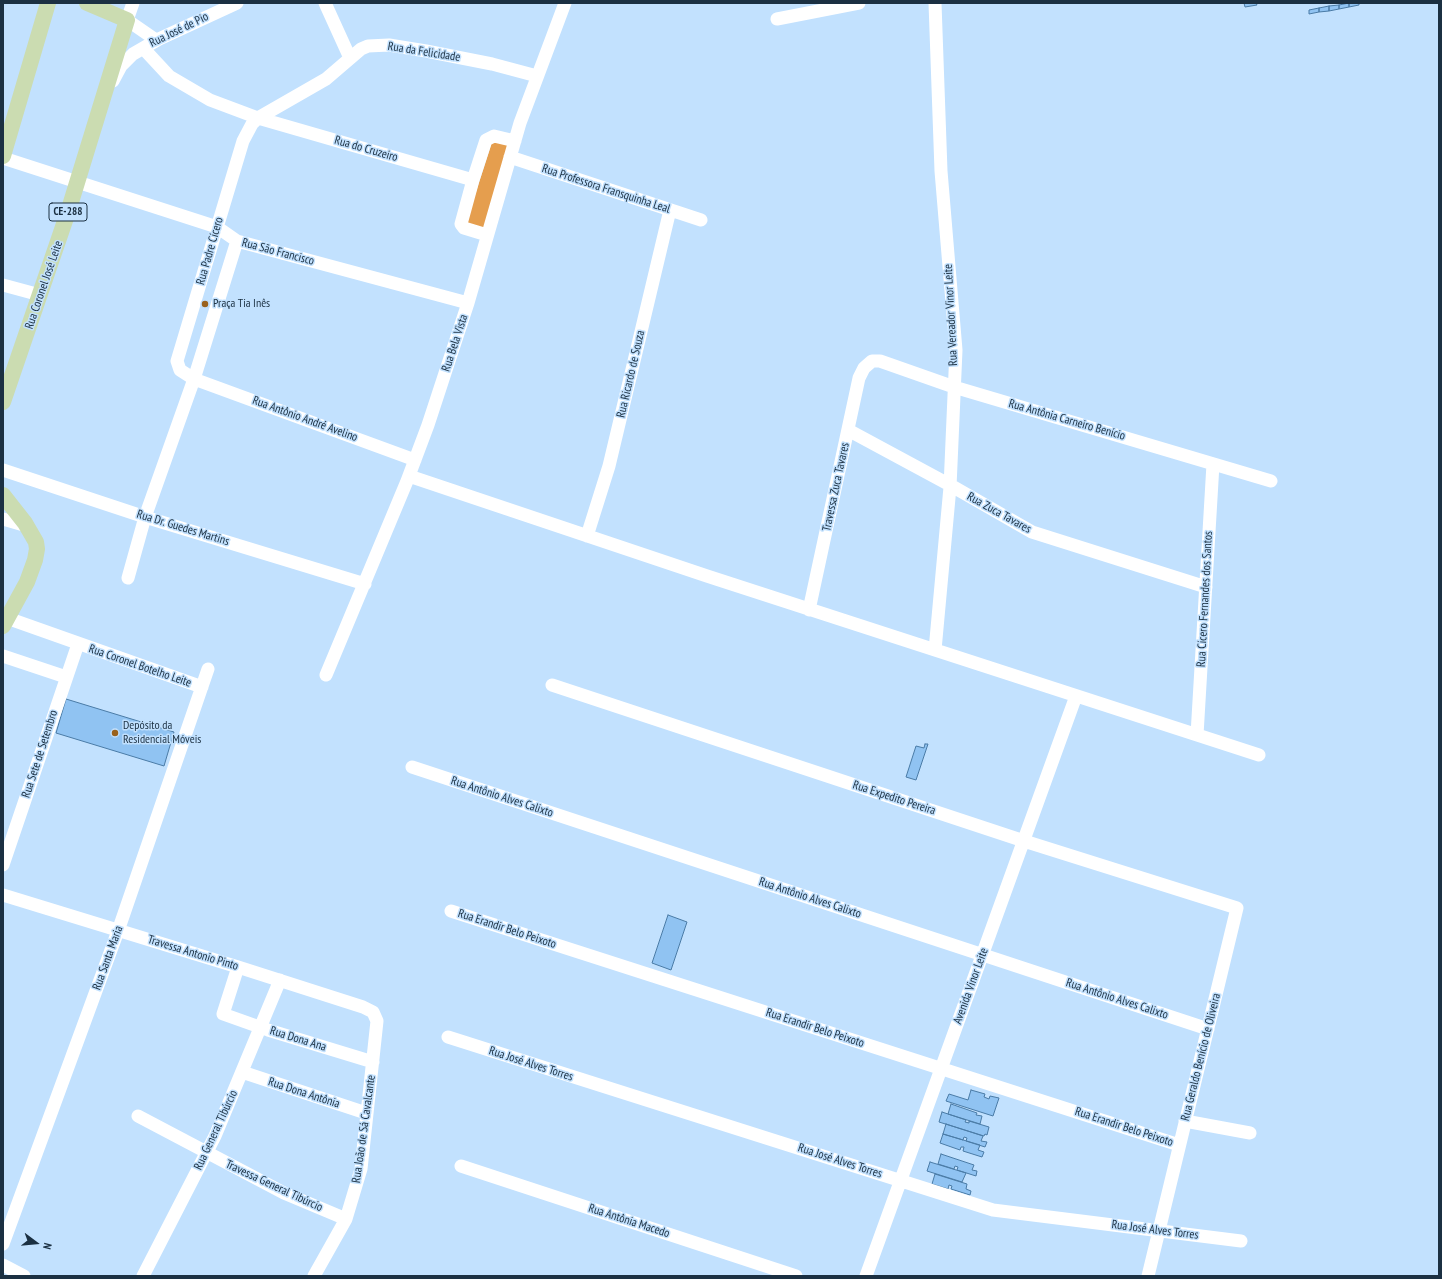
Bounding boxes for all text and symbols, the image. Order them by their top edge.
street label: Rua José de Pio [147,10,211,50]
street label: Rua da Felicidade [387,39,461,65]
street label: Rua do Cruzeiro [333,133,399,165]
street label: Rua Professora Fransquinha Leal [540,161,672,217]
road number: CE-288 [49,203,87,221]
street label: Rua Padre Cícero [193,215,227,287]
street label: Rua São Francisco [240,235,316,269]
street label: Rua Coronel José Leite [22,239,66,331]
street label: Rua Vereador Vinor Leite [941,264,961,366]
place label: Praça Tia Inês [213,297,270,311]
marker: Praça Tia Inês [200,299,210,309]
street label: Rua Bela Vista [439,313,471,373]
street label: Rua Ricardo de Souza [614,329,648,419]
street label: Rua Antônio André Avelino [250,393,360,445]
street label: Rua Antônia Carneiro Benício [1007,396,1127,444]
street label: Travessa Zuca Tavares [820,441,852,533]
street label: Rua Zuca Tavares [964,489,1034,537]
street label: Rua Dr. Guedes Martins [135,507,231,549]
street label: Rua Cícero Fernandes dos Santos [1194,531,1216,667]
street label: Rua Coronel Botelho Leite [87,642,193,690]
street label: Rua Sete de Setembro [19,708,61,800]
place label: Depósito da Residencial Móveis [123,719,201,747]
marker: Depósito da Residencial Móveis [110,728,120,738]
street label: Rua Antônio Alves Calixto [449,774,555,820]
street label: Rua Expedito Pereira [851,778,937,818]
street label: Rua Antônio Alves Calixto [757,875,863,921]
street label: Rua Erandir Belo Peixoto [456,906,558,952]
street label: Rua Santa Maria [90,924,126,992]
street label: Travessa Antonio Pinto [146,932,240,974]
street label: Avenida Vinor Leite [951,946,991,1026]
street label: Rua Antônio Alves Calixto [1064,976,1170,1022]
street label: Rua Geraldo Benício de Oliveira [1178,992,1224,1122]
street label: Rua Erandir Belo Peixoto [764,1005,866,1051]
street label: Rua Dona Ana [268,1024,328,1054]
street label: Rua José Alves Torres [487,1044,575,1084]
street label: Rua João de Sá Cavalcante [349,1074,379,1184]
street label: Rua Dona Antônia [266,1075,342,1111]
street label: Rua General Tibúrcio [191,1088,241,1172]
street label: Rua Erandir Belo Peixoto [1073,1104,1175,1150]
street label: Rua José Alves Torres [796,1141,884,1181]
street label: Travessa General Tibúrcio [223,1157,325,1215]
street label: Rua Antônia Macedo [586,1201,672,1241]
street label: Rua José Alves Torres [1111,1218,1199,1242]
north arrow [16,1223,56,1263]
text: N [40,1242,55,1251]

